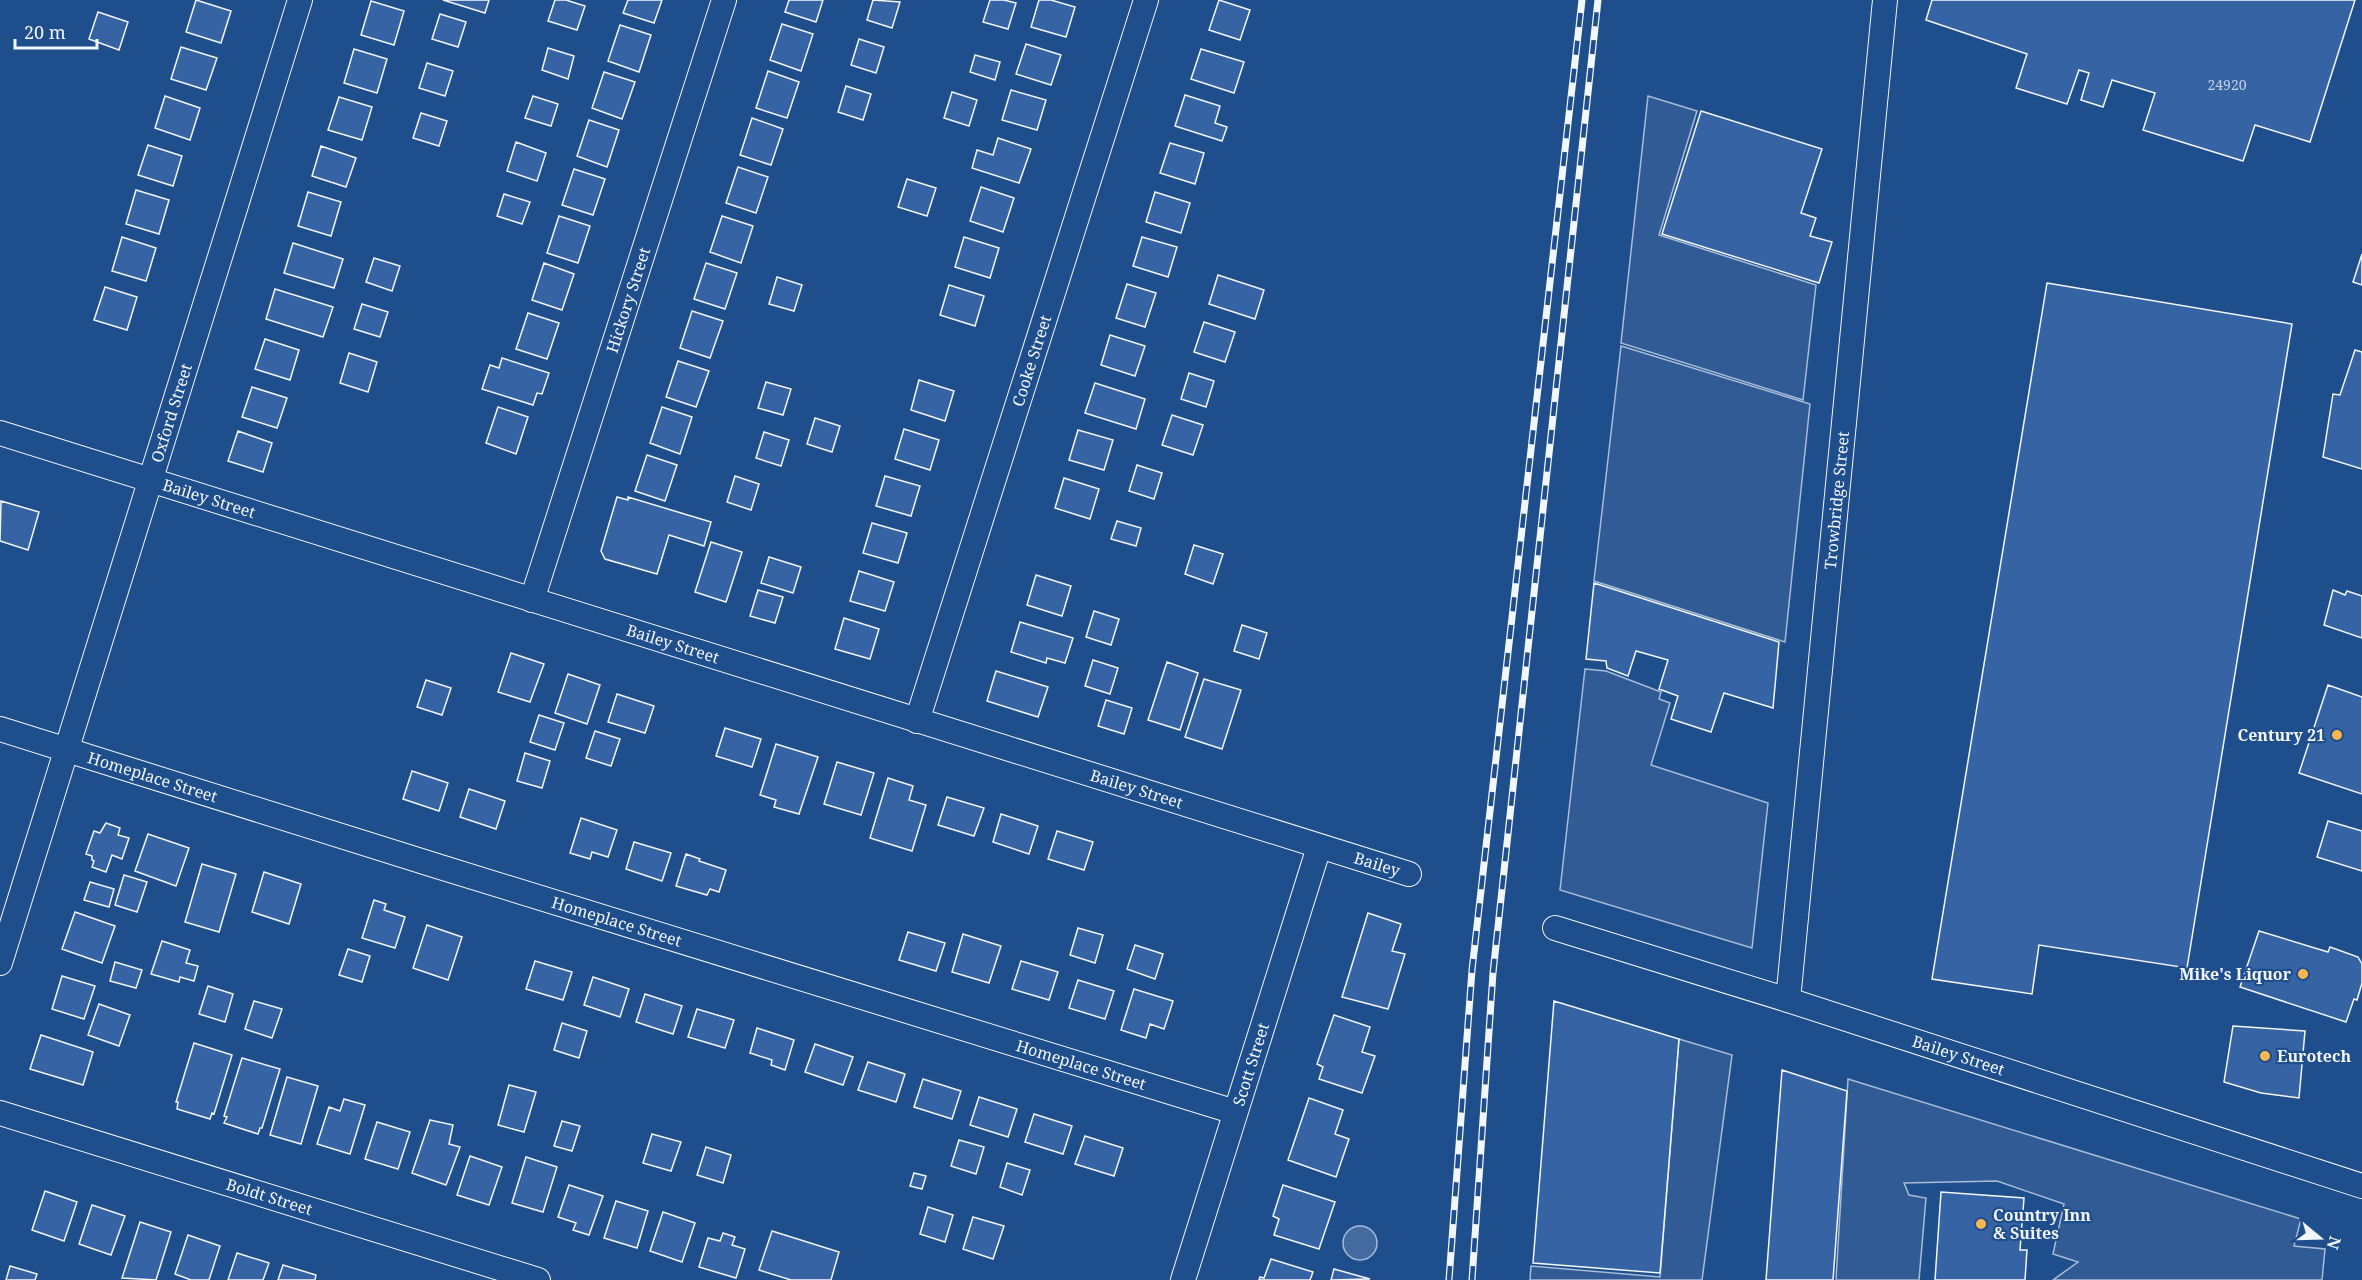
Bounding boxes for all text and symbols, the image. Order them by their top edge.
scale bar [15,12,98,50]
text: 20 m [24,20,66,44]
house number: 24920 [2207,75,2247,94]
street label: Hickory Street [601,244,655,355]
street label: Cooke Street [1007,312,1056,409]
street label: Oxford Street [146,361,197,465]
street label: Trowbridge Street [1819,430,1854,570]
street label: Bailey Street [160,474,258,523]
street label: Bailey Street [624,619,722,669]
place label: Century 21 [2237,724,2325,746]
marker: Century 21 [2330,728,2344,742]
street label: Homeplace Street [85,746,221,808]
street label: Bailey Street [1088,764,1186,814]
street label: Bailey [1351,846,1404,882]
street label: Homeplace Street [549,891,685,952]
place label: Mike's Liquor [2179,963,2292,985]
marker: Mike's Liquor [2296,967,2310,981]
street label: Scott Street [1227,1020,1274,1109]
street label: Bailey Street [1909,1030,2008,1081]
street label: Homeplace Street [1014,1034,1149,1095]
place label: Eurotech [2277,1045,2351,1067]
marker: Eurotech [2258,1049,2272,1063]
street label: Boldt Street [224,1173,315,1220]
place label: Country Inn & Suites [1993,1204,2091,1244]
north arrow [2290,1208,2350,1268]
marker: Country Inn & Suites [1974,1217,1988,1231]
text: N [2322,1233,2347,1253]

